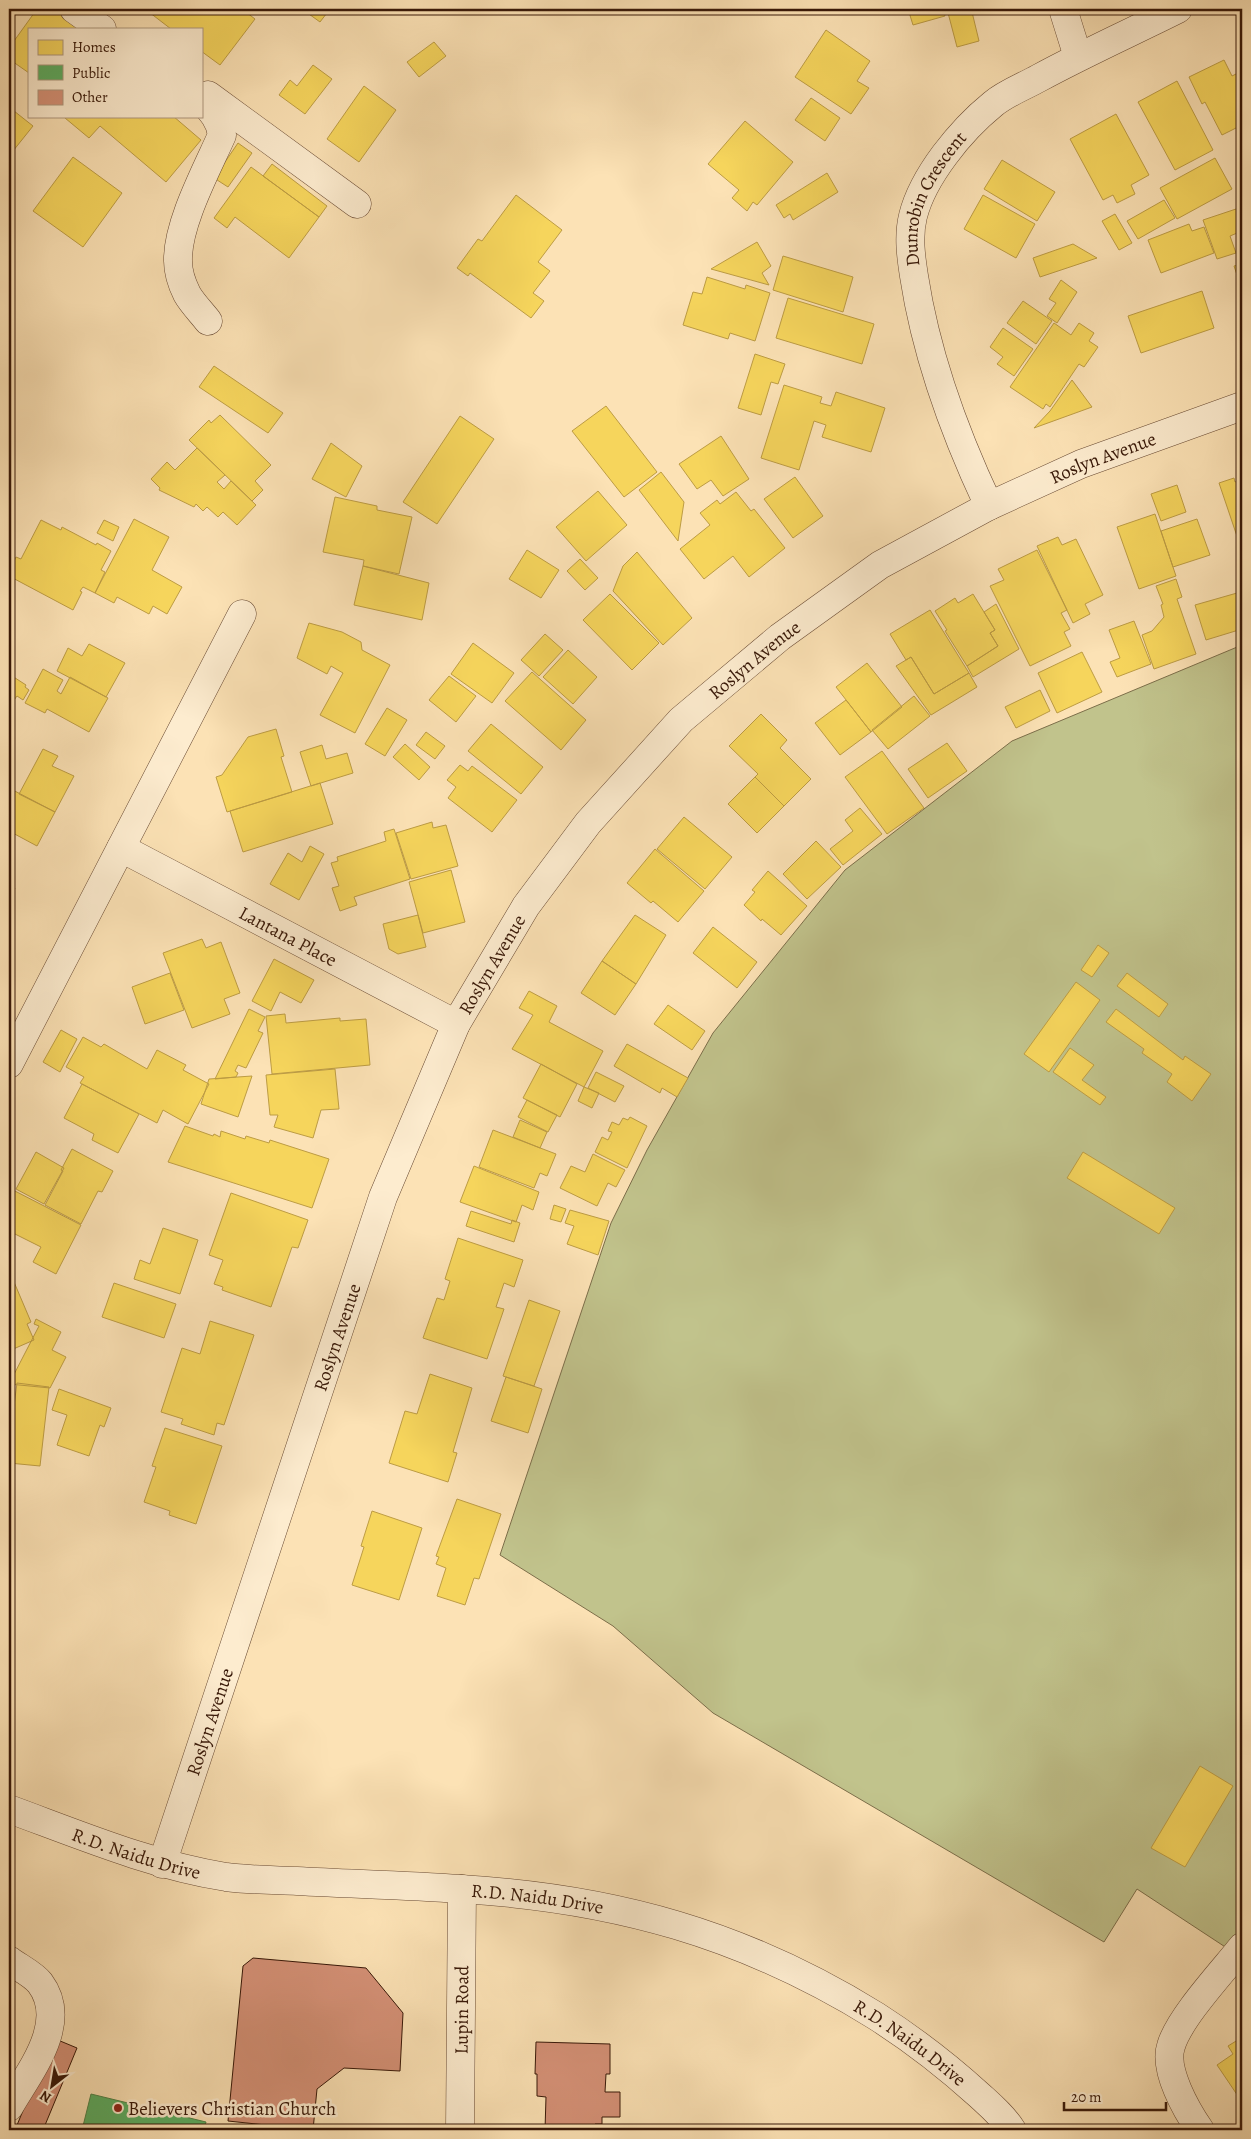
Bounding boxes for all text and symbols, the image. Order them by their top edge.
legend [28,28,202,118]
text: Homes [72,37,116,57]
text: Public [72,63,110,83]
text: Other [72,87,108,107]
street label: Dunrobin Crescent [898,126,973,268]
street label: Roslyn Avenue [1046,426,1160,491]
street label: Roslyn Avenue [703,614,806,706]
street label: Lantana Place [234,900,341,973]
street label: Roslyn Avenue [453,910,532,1020]
street label: Roslyn Avenue [308,1280,367,1395]
street label: Roslyn Avenue [180,1665,240,1779]
street label: R.D. Naidu Drive [68,1822,203,1886]
street label: R.D. Naidu Drive [470,1878,606,1921]
street label: Lupin Road [449,1965,475,2055]
street label: R.D. Naidu Drive [849,1993,972,2092]
north arrow [28,2062,78,2112]
scale bar [1064,2079,1166,2111]
text: N [36,2086,55,2107]
text: 20 m [1071,2087,1102,2107]
place label: Believers Christian Church [128,2096,336,2122]
marker: Believers Christian Church [112,2102,124,2114]

